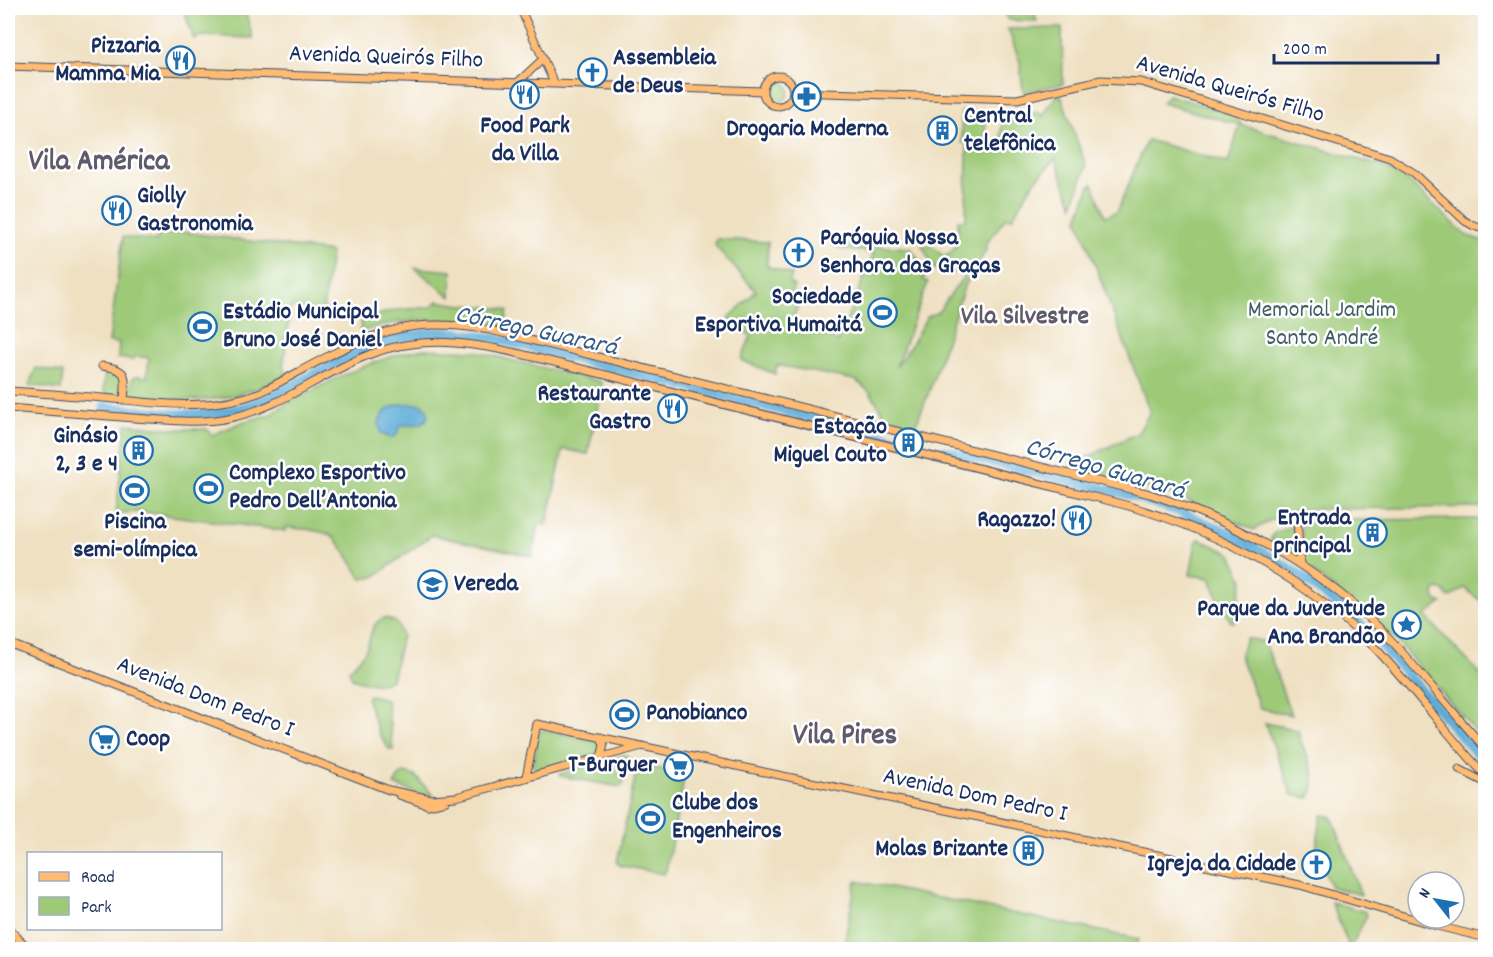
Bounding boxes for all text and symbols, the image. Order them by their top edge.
scale bar [1274,27,1438,65]
place label: Pizzaria Mamma Mia [55,30,161,92]
street label: Avenida Queirós Filho [288,38,484,78]
text: 200 m [1283,38,1327,63]
place label: Assembleia de Deus [613,42,716,104]
restaurant icon: Pizzaria Mamma Mia [165,45,197,77]
street label: Avenida Queirós Filho [1132,47,1328,133]
church icon: Assembleia de Deus [576,57,608,89]
restaurant icon: Food Park da Villa [509,78,541,110]
pharmacy icon: Drogaria Moderna [791,81,823,113]
place label: Central telefônica [964,100,1056,162]
place label: Food Park da Villa [480,110,570,172]
place label: Drogaria Moderna [726,113,889,147]
building icon: Central telefônica [927,115,959,147]
district label: Vila América [29,142,170,185]
place label: Giolly Gastronomia [137,180,254,242]
restaurant icon: Giolly Gastronomia [100,195,132,227]
place label: Paróquia Nossa Senhora das Graças [820,222,1001,284]
church icon: Paróquia Nossa Senhora das Graças [783,237,815,269]
place label: Sociedade Esportiva Humaitá [695,281,863,343]
park label: Memorial Jardim Santo André [1248,294,1396,356]
place label: Estádio Municipal Bruno José Daniel [223,296,382,358]
sports icon: Sociedade Esportiva Humaitá [867,296,899,328]
water label: Córrego Guarará [451,297,623,368]
district label: Vila Silvestre [961,299,1089,336]
sports icon: Estádio Municipal Bruno José Daniel [186,311,218,343]
place label: Restaurante Gastro [538,378,651,440]
restaurant icon: Restaurante Gastro [656,393,688,425]
place label: Estação Miguel Couto [774,411,887,473]
place label: Ginásio 2, 3 e 4 [53,420,118,482]
building icon: Estação Miguel Couto [892,426,924,458]
water label: Córrego Guarará [1021,429,1191,511]
building icon: Ginásio 2, 3 e 4 [123,435,155,467]
place label: Complexo Esportivo Pedro Dell’Antonia [229,457,406,519]
sports icon: Complexo Esportivo Pedro Dell’Antonia [192,472,224,504]
sports icon: Piscina semi-olímpica [119,474,151,506]
place label: Entrada principal [1273,502,1352,564]
place label: Ragazzo! [977,504,1056,538]
restaurant icon: Ragazzo! [1061,505,1093,537]
place label: Piscina semi-olímpica [73,506,197,568]
building icon: Entrada principal [1356,517,1388,549]
place label: Vereda [454,568,519,602]
school or university icon: Vereda [417,569,449,601]
place label: Parque da Juventude Ana Brandão [1197,593,1385,655]
place icon: Parque da Juventude Ana Brandão [1390,608,1422,640]
street label: Avenida Dom Pedro I [111,649,299,748]
place label: Panobianco [646,697,748,731]
sports icon: Panobianco [609,698,641,730]
district label: Vila Pires [793,716,897,759]
place label: Coop [126,723,170,757]
supermarket icon: Coop [89,724,121,756]
place label: T-Burguer [568,749,658,783]
supermarket icon: T-Burguer [662,750,694,782]
street label: Avenida Dom Pedro I [880,760,1071,832]
place label: Clube dos Engenheiros [672,787,782,849]
sports icon: Clube dos Engenheiros [635,802,667,834]
place label: Molas Brizante [875,833,1008,867]
building icon: Molas Brizante [1013,834,1045,866]
place label: Igreja da Cidade [1147,848,1296,882]
church icon: Igreja da Cidade [1301,849,1333,881]
legend [27,852,222,930]
text: Road [81,866,115,891]
north arrow [1406,870,1466,930]
text: N [1413,884,1437,903]
text: Park [81,896,112,921]

